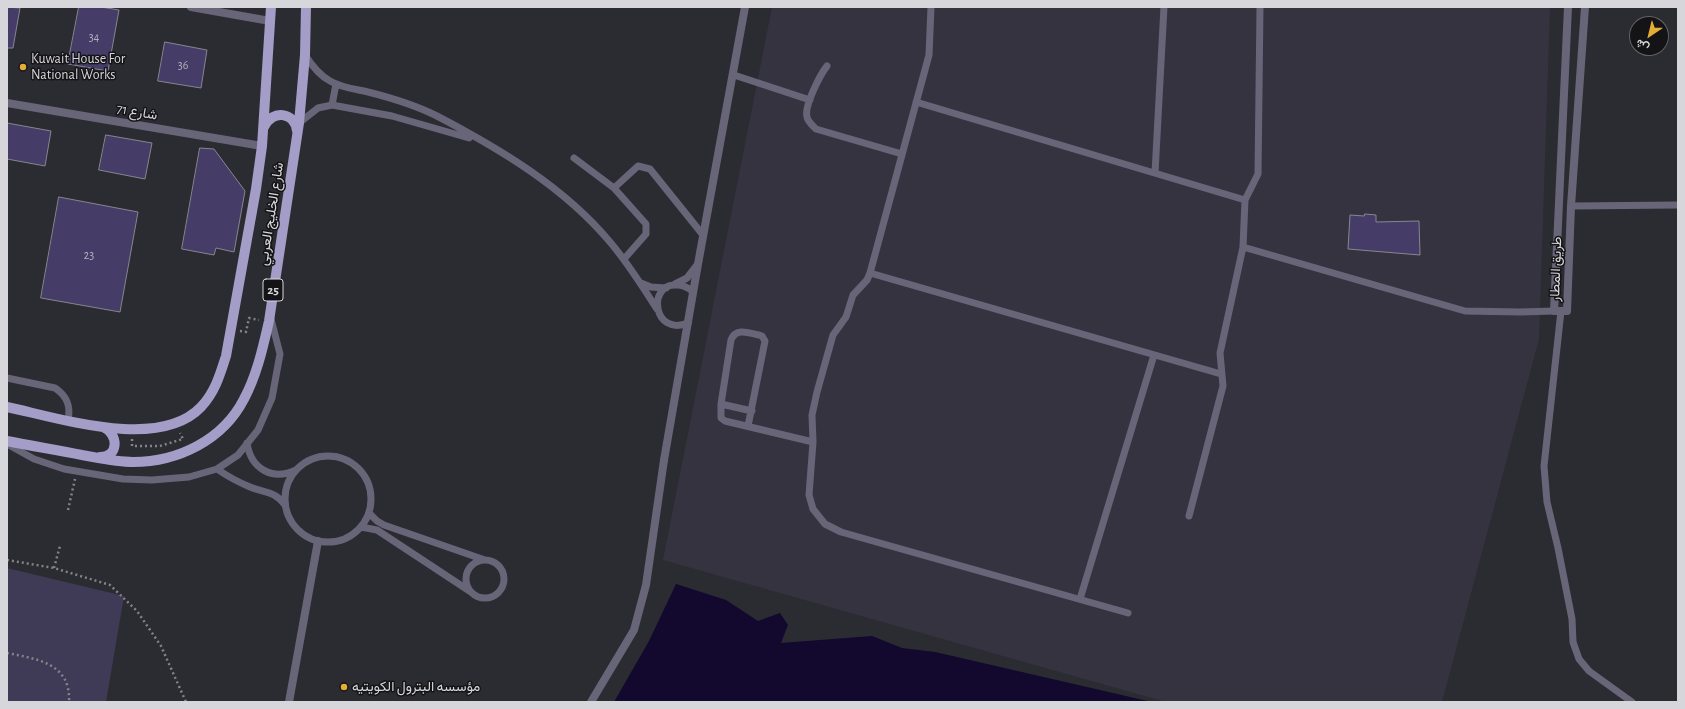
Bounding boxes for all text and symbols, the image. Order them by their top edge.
north arrow [1629,16,1669,56]
house number: 34 [89,30,99,44]
text: ش [1634,37,1651,54]
place label: Kuwait House For National Works [31,51,125,84]
house number: 36 [178,58,188,72]
marker: Kuwait House For National Works [18,62,28,72]
street label: شارع 71 [115,100,159,124]
street label: شارع الخليج العربي [255,161,287,267]
street label: طريق المطار [1546,236,1566,302]
house number: 23 [84,248,94,262]
road number: 25 [263,279,283,301]
place label: مؤسسه البترول الكويتيه [352,679,480,695]
marker: مؤسسه البترول الكويتيه [339,682,349,692]

